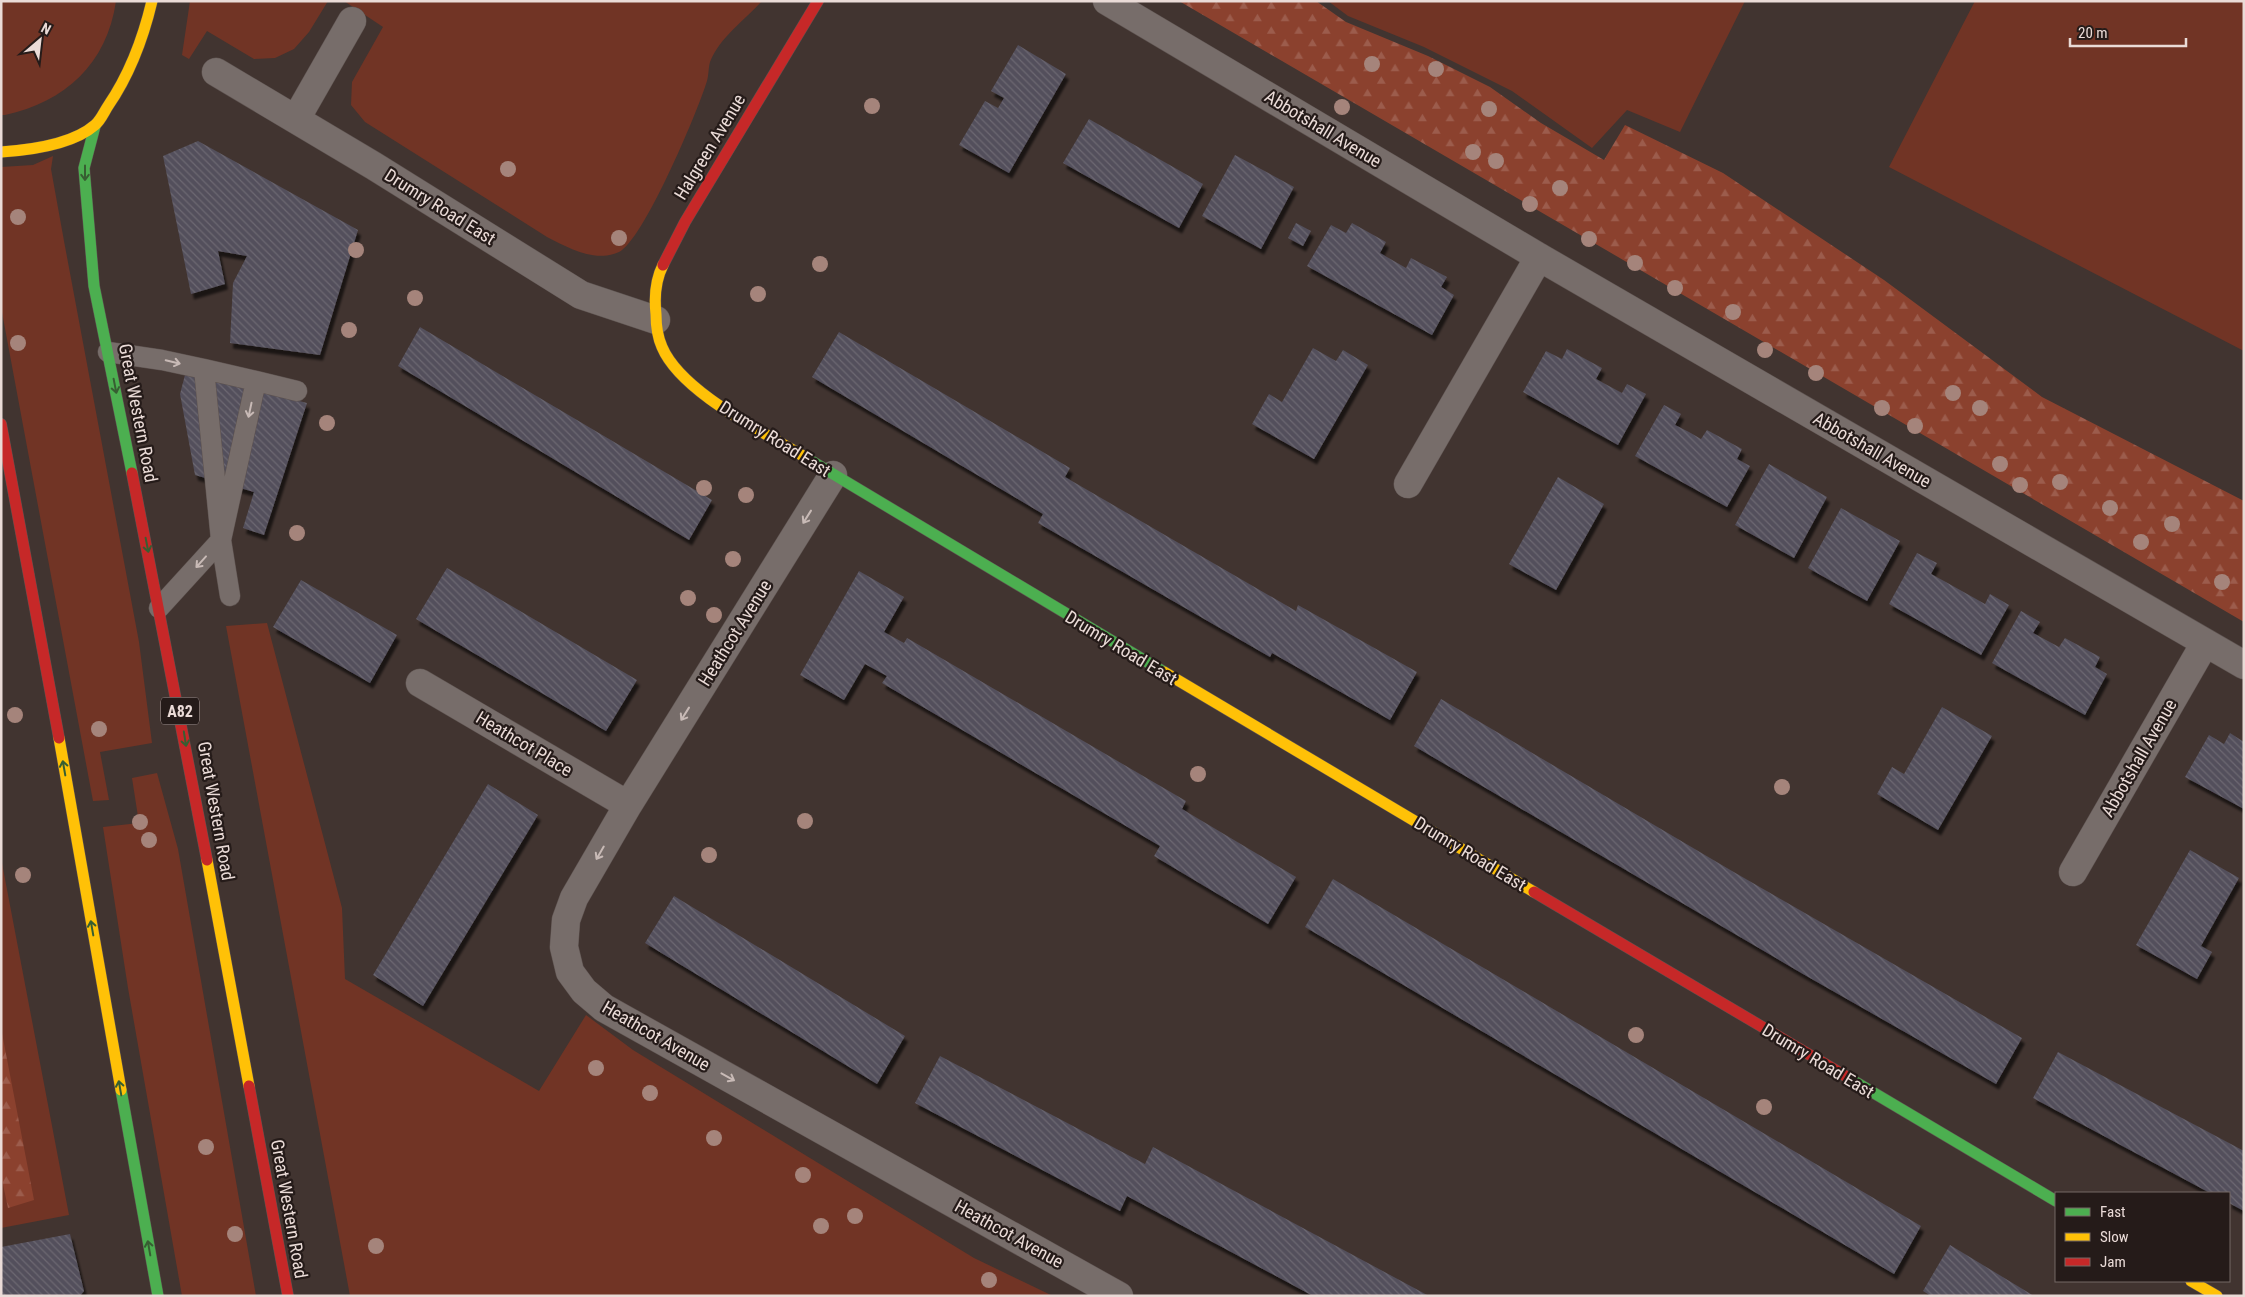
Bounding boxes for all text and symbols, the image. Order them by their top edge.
north arrow [15,15,65,65]
scale bar [2070,15,2186,47]
text: N [39,19,54,38]
text: 20 m [2078,24,2108,42]
street label: Abbotshall Avenue [1261,86,1385,172]
street label: Halgreen Avenue [670,90,749,203]
street label: Drumry Road East [381,164,500,249]
one-way arrow [80,165,90,181]
street label: Great Western Road [115,342,162,484]
one-way arrow [165,358,181,367]
one-way arrow [111,377,120,393]
street label: Drumry Road East [716,396,835,481]
one-way arrow [245,402,254,418]
street label: Abbotshall Avenue [1810,407,1935,492]
one-way arrow [802,509,812,523]
one-way arrow [142,537,152,553]
one-way arrow [196,555,207,568]
street label: Heathcot Avenue [694,576,776,690]
street label: Drumry Road East [1062,606,1181,689]
street label: Abbotshall Avenue [2096,695,2181,820]
road number: A82 [161,698,199,724]
street label: Heathcot Place [472,707,576,781]
one-way arrow [679,707,689,721]
one-way arrow [181,730,191,746]
street label: Great Western Road [194,740,239,882]
one-way arrow [58,760,68,776]
street label: Drumry Road East [1411,812,1530,895]
one-way arrow [595,845,605,860]
one-way arrow [86,920,96,936]
street label: Heathcot Avenue [599,996,714,1075]
street label: Drumry Road East [1759,1019,1878,1102]
one-way arrow [720,1073,735,1082]
one-way arrow [115,1080,125,1096]
street label: Great Western Road [267,1138,312,1280]
legend [2055,1192,2230,1282]
street label: Heathcot Avenue [951,1195,1067,1272]
text: Fast [2100,1203,2125,1221]
text: Slow [2100,1228,2129,1246]
one-way arrow [144,1240,153,1256]
text: Jam [2100,1253,2126,1271]

